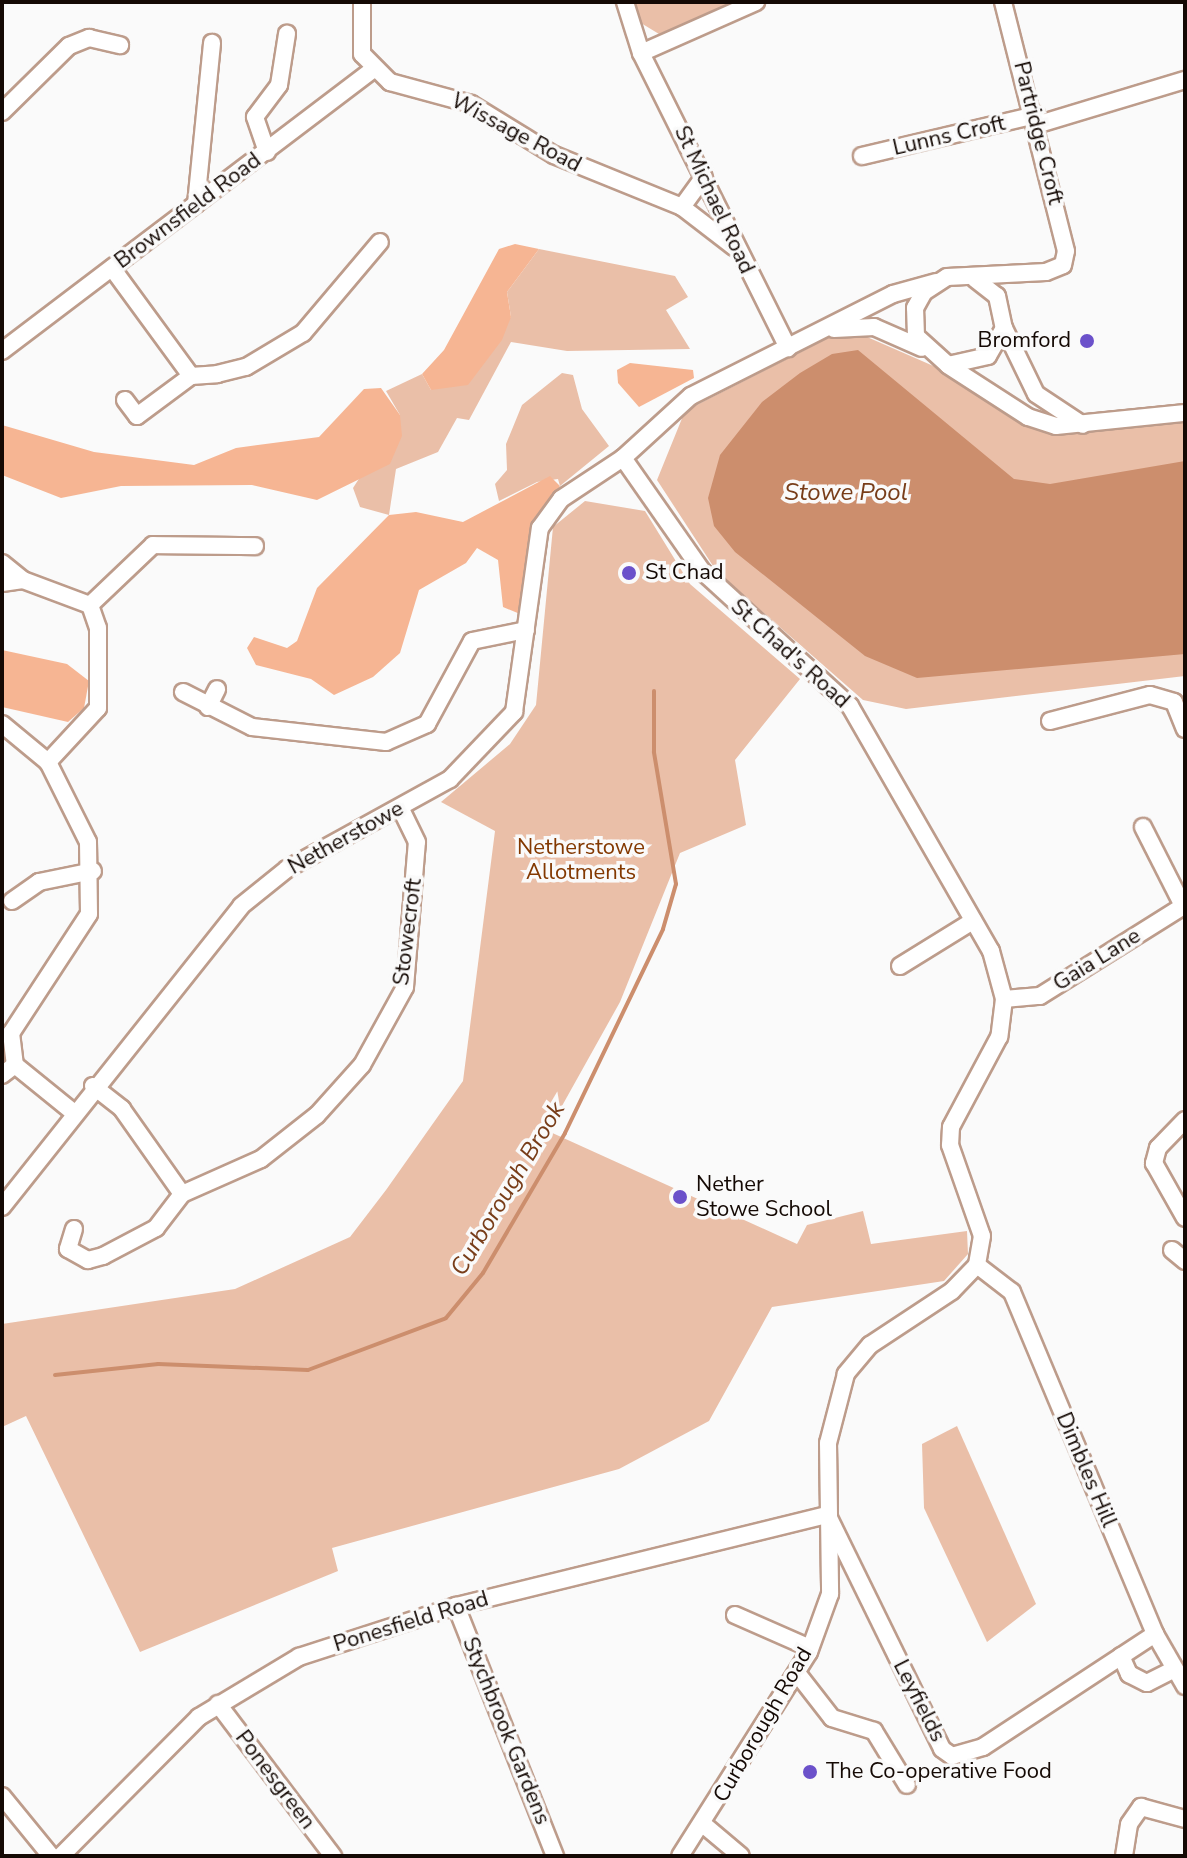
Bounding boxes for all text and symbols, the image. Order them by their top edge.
street label: Partridge Croft [1007,59,1069,207]
street label: Wissage Road [446,88,586,178]
street label: Lunns Croft [890,110,1008,162]
street label: St Michael Road [668,122,760,278]
street label: Brownsfield Road [110,147,266,275]
place label: Bromford [978,328,1071,354]
marker: Bromford [1078,332,1096,350]
water label: Stowe Pool [784,479,908,507]
place label: St Chad [645,560,724,586]
marker: St Chad [620,564,638,582]
street label: St Chad's Road [725,594,855,714]
street label: Netherstowe [284,795,408,881]
park label: Netherstowe Allotments [517,834,645,886]
street label: Stowecroft [388,877,428,987]
street label: Gaia Lane [1049,923,1145,997]
water label: Curborough Brook [445,1097,571,1281]
place label: Nether Stowe School [696,1171,832,1222]
marker: Nether Stowe School [671,1188,689,1206]
street label: Dimbles Hill [1050,1409,1122,1531]
street label: Ponesfield Road [330,1586,492,1658]
street label: Stychbrook Gardens [456,1633,556,1829]
street label: Curborough Road [708,1643,818,1807]
street label: Leyfields [887,1656,951,1746]
street label: Ponesgreen [229,1725,321,1835]
place label: The Co-operative Food [826,1759,1052,1785]
marker: The Co-operative Food [801,1763,819,1781]

